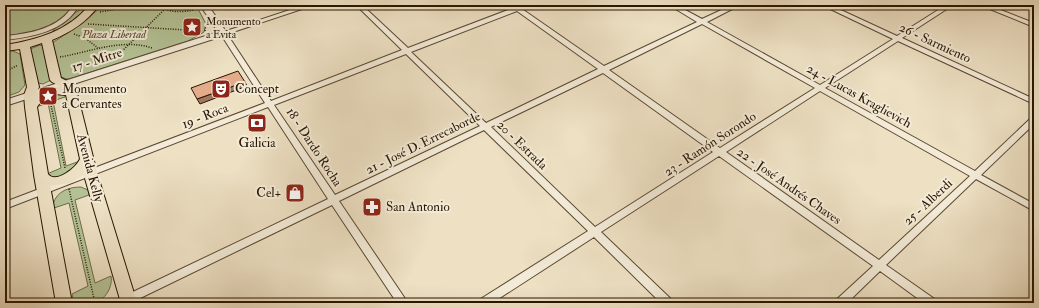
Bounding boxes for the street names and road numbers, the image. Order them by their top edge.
street label: 26 - Sarmiento [896,19,974,67]
street label: 17 - Mitre [70,44,125,76]
street label: 24 - Lucas Kraglievich [804,61,914,132]
street label: 19 - Roca [180,100,231,132]
street label: 18 - Dardo Rocha [283,105,346,190]
street label: 21 - José D. Errecaborde [363,108,484,178]
street label: 23 - Ramón Sorondo [661,108,759,180]
street label: 20 - Estrada [493,117,551,174]
street label: Avenida Kelly [72,131,107,204]
street label: 22 - José Andrés Chaves [734,144,845,228]
street label: 25 - Alberdi [900,175,956,229]

